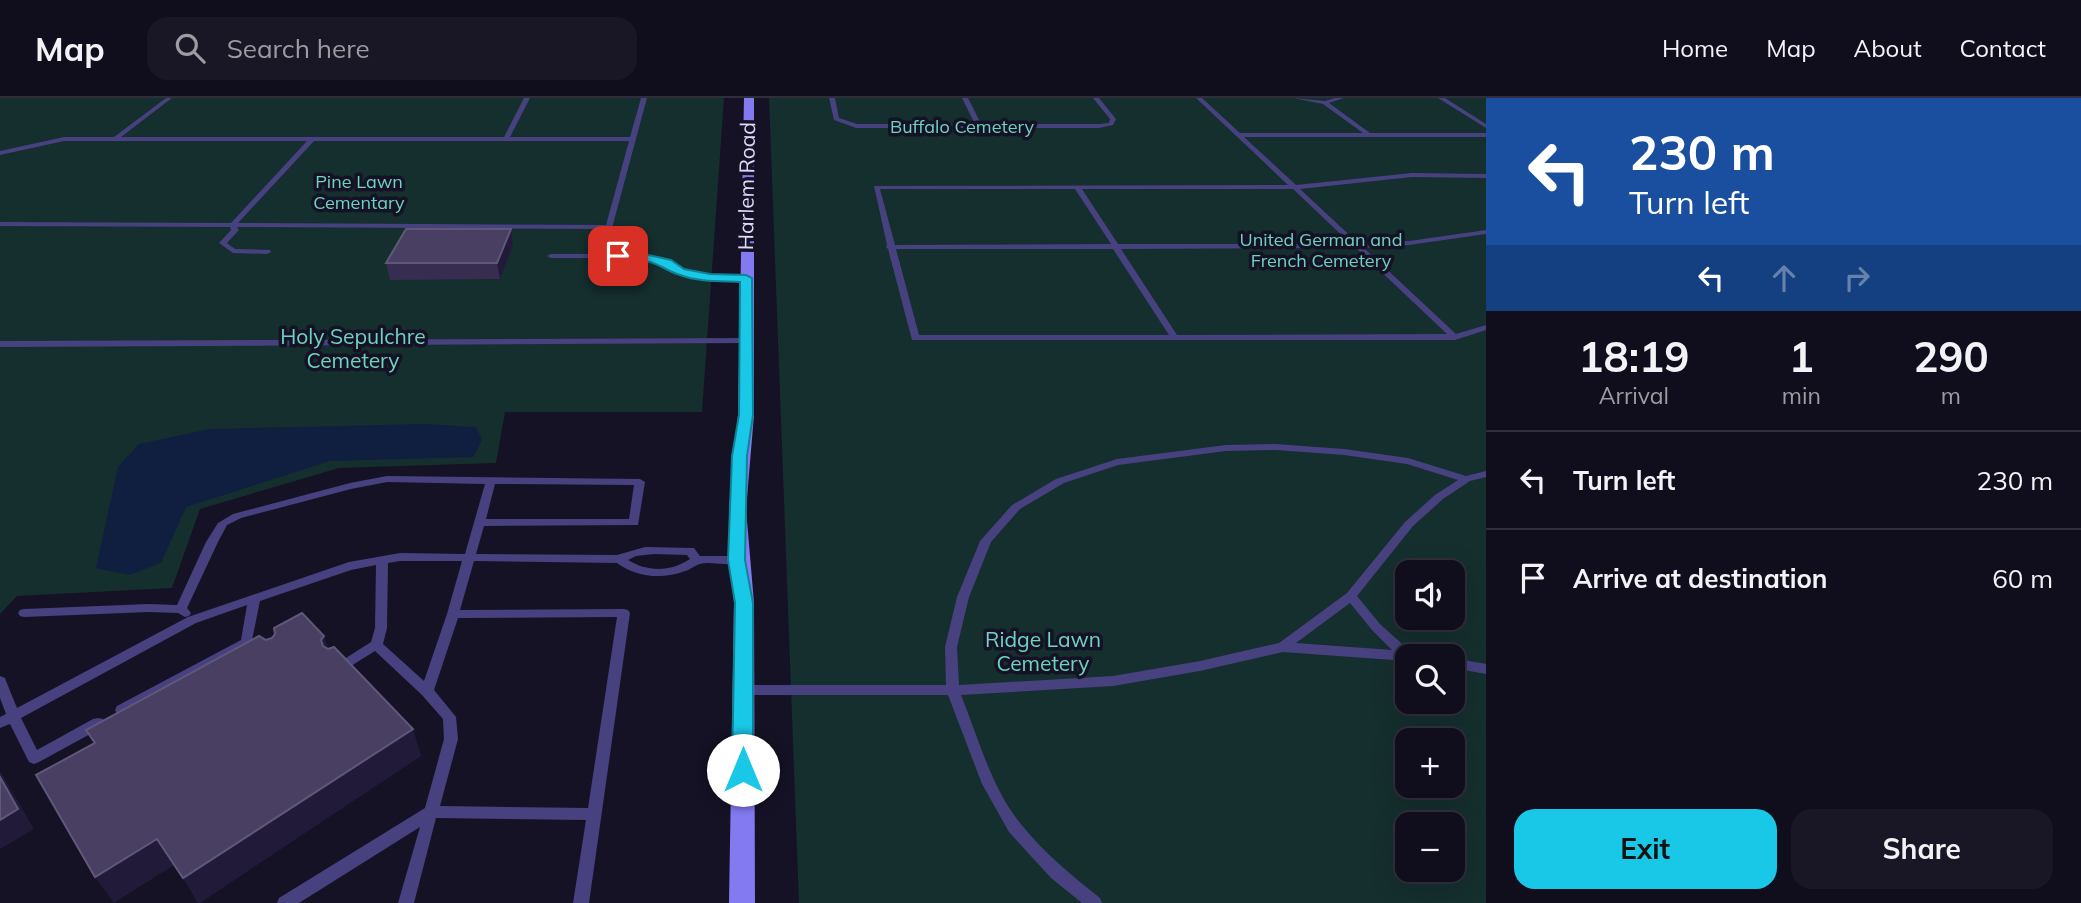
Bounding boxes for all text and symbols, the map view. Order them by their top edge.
search box [147,17,637,80]
text: Map [35,28,105,69]
icon: search [171,29,209,67]
text: Search here [227,32,370,65]
text: Home [1662,33,1728,63]
text: Map [1766,33,1816,63]
text: About [1854,33,1922,63]
text: Contact [1960,33,2046,63]
park label: Buffalo Cemetery [890,115,1035,138]
text: 230 m [1629,121,1775,182]
street label: Harlem Road [732,122,760,250]
icon: left [1514,126,1605,217]
park label: Pine Lawn Cementary [313,170,405,214]
text: Turn left [1629,182,1749,222]
pin [588,226,648,286]
park label: United German and French Cemetery [1240,228,1402,272]
icon: arrive [599,237,637,275]
icon: left [1692,259,1730,297]
icon: ahead [1765,259,1803,297]
icon: right [1838,259,1876,297]
park label: Holy Sepulchre Cemetery [280,323,426,373]
text: 18:19 [1578,330,1689,383]
text: 1 [1789,330,1814,383]
text: 290 [1913,330,1989,383]
text: Arrival [1599,381,1669,410]
text: min [1782,381,1821,410]
text: m [1941,381,1961,410]
icon: left [1514,461,1552,499]
text: Turn left [1573,464,1675,497]
text: 230 m [1977,464,2053,497]
icon: arrive [1514,559,1552,597]
map controls [1395,560,1465,882]
button: sound [1395,560,1465,630]
text: Arrive at destination [1573,562,1828,595]
text: 60 m [1992,562,2053,595]
park label: Ridge Lawn Cemetery [985,626,1101,676]
button: search [1395,644,1465,714]
button: + [1395,728,1465,798]
position arrow [706,733,780,807]
button: Exit [1514,809,1777,889]
button: Share [1791,809,2053,889]
button: − [1395,812,1465,882]

